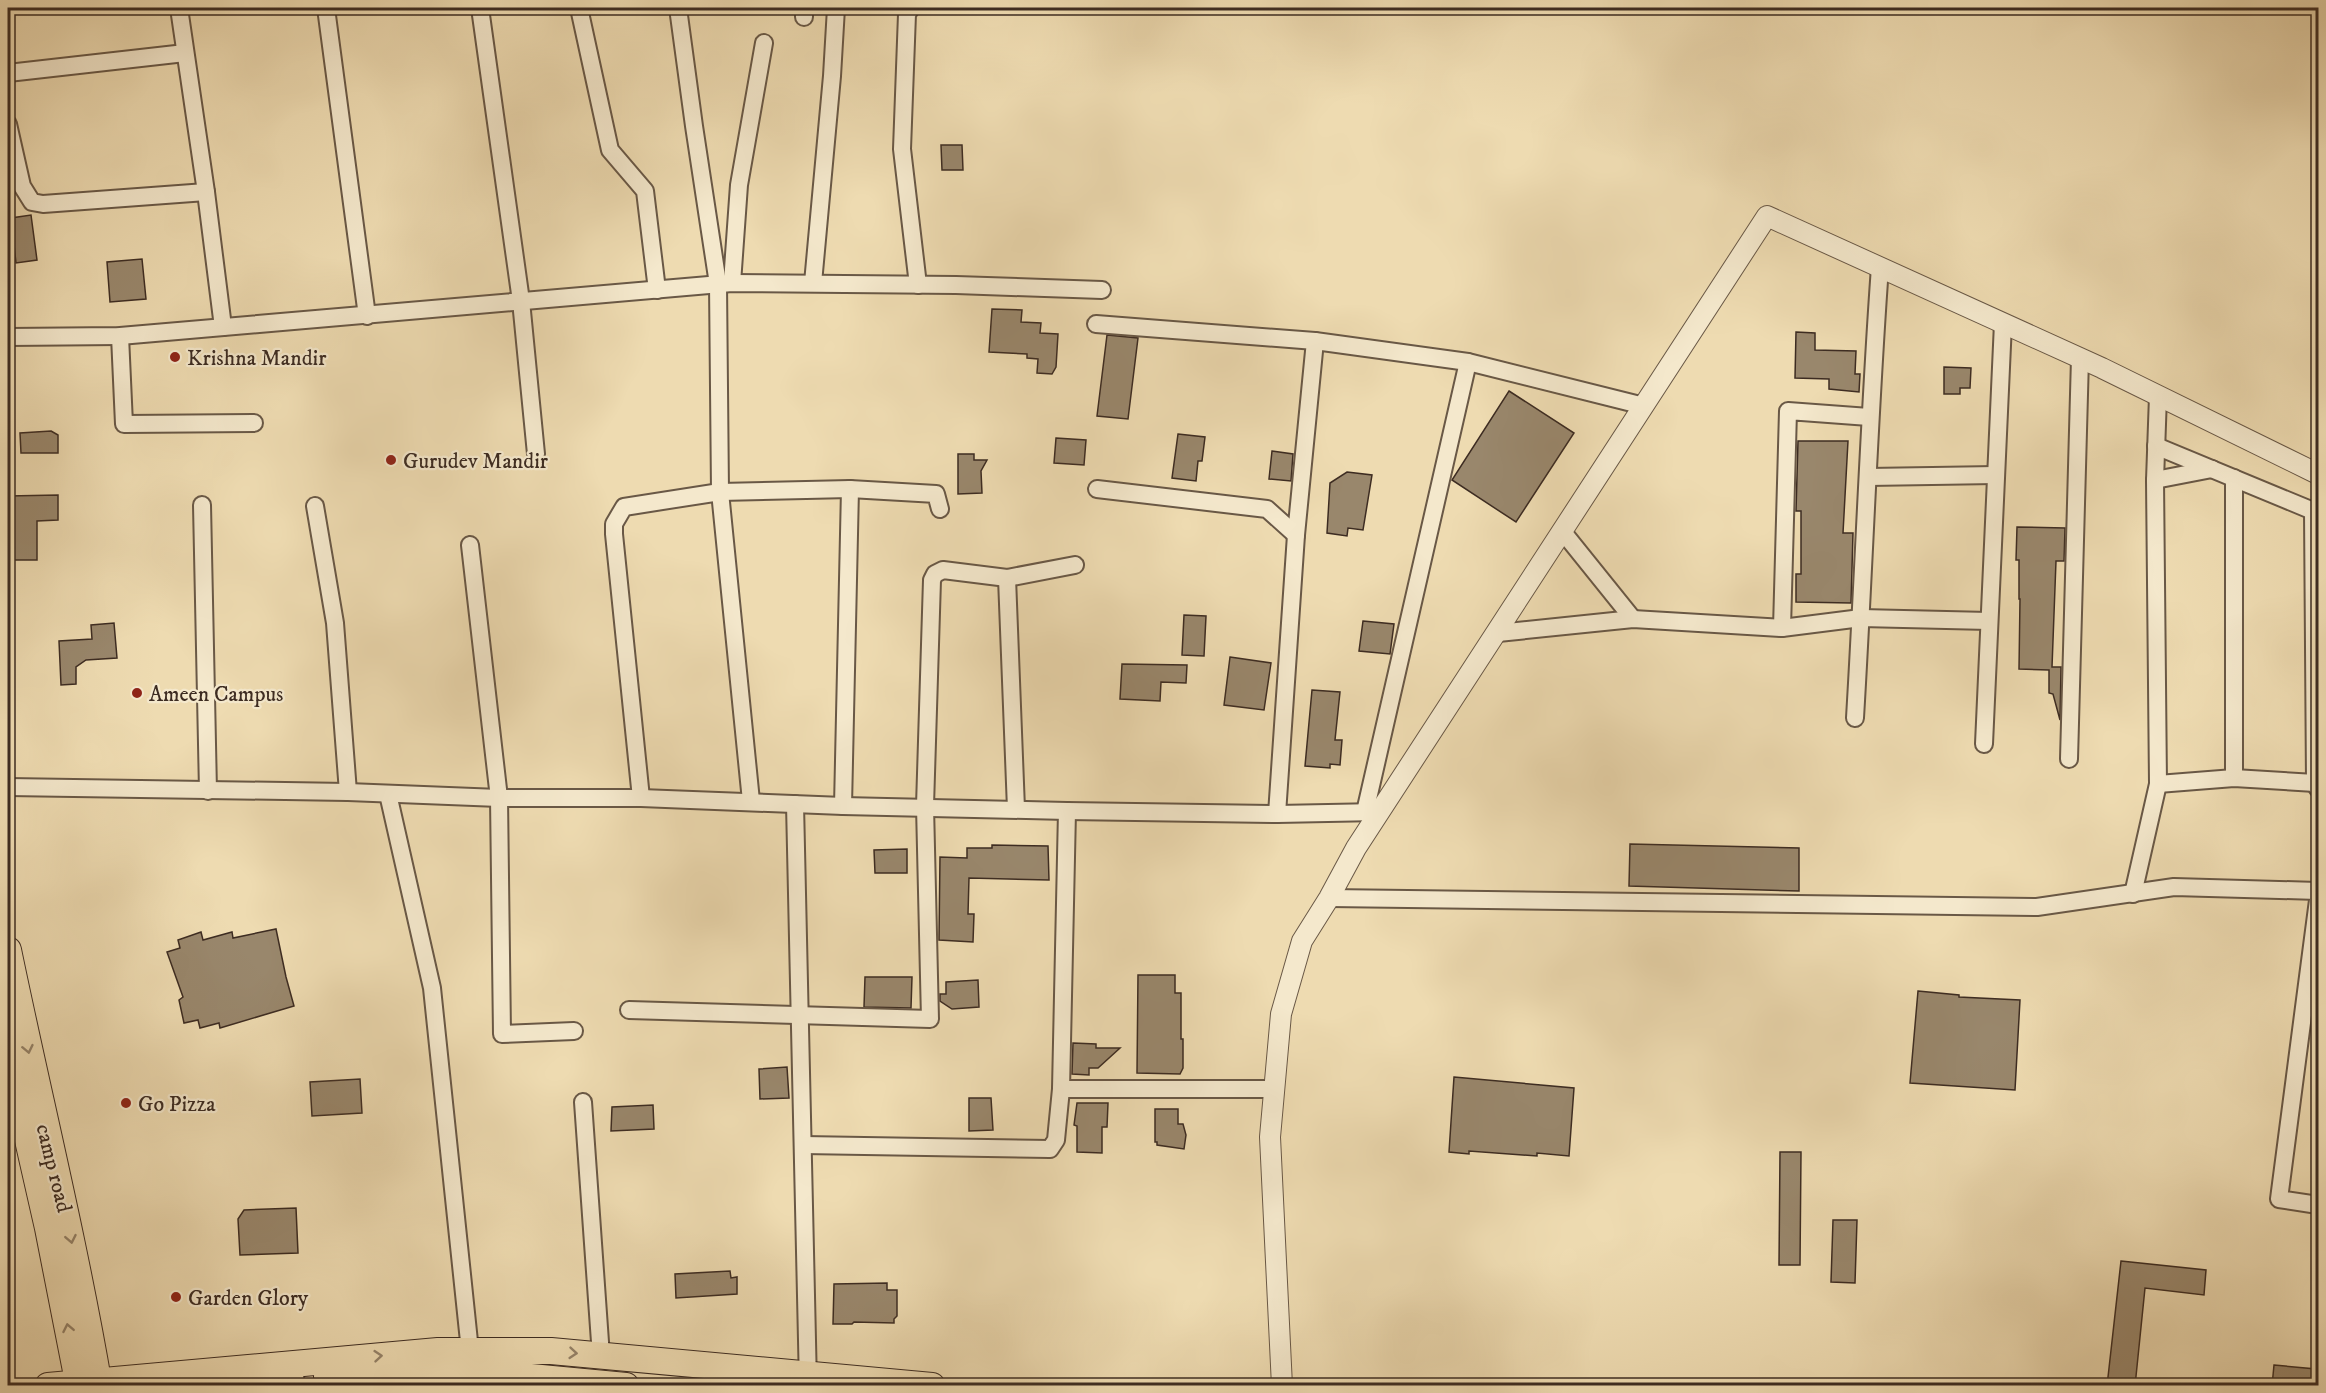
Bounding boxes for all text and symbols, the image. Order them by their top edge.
place label: Krishna Mandir [187,345,327,372]
marker: Krishna Mandir [168,350,182,364]
place label: Gurudev Mandir [403,448,549,475]
marker: Gurudev Mandir [384,453,398,467]
place label: Ameen Campus [149,681,283,708]
marker: Ameen Campus [130,686,144,700]
one-way arrow [21,1043,34,1053]
place label: Go Pizza [138,1091,216,1118]
marker: Go Pizza [119,1096,133,1110]
street label: camp road [30,1121,78,1215]
one-way arrow [65,1234,77,1243]
place label: Garden Glory [188,1285,309,1312]
marker: Garden Glory [169,1290,183,1304]
one-way arrow [62,1323,74,1333]
one-way arrow [569,1346,578,1359]
one-way arrow [374,1350,383,1363]

